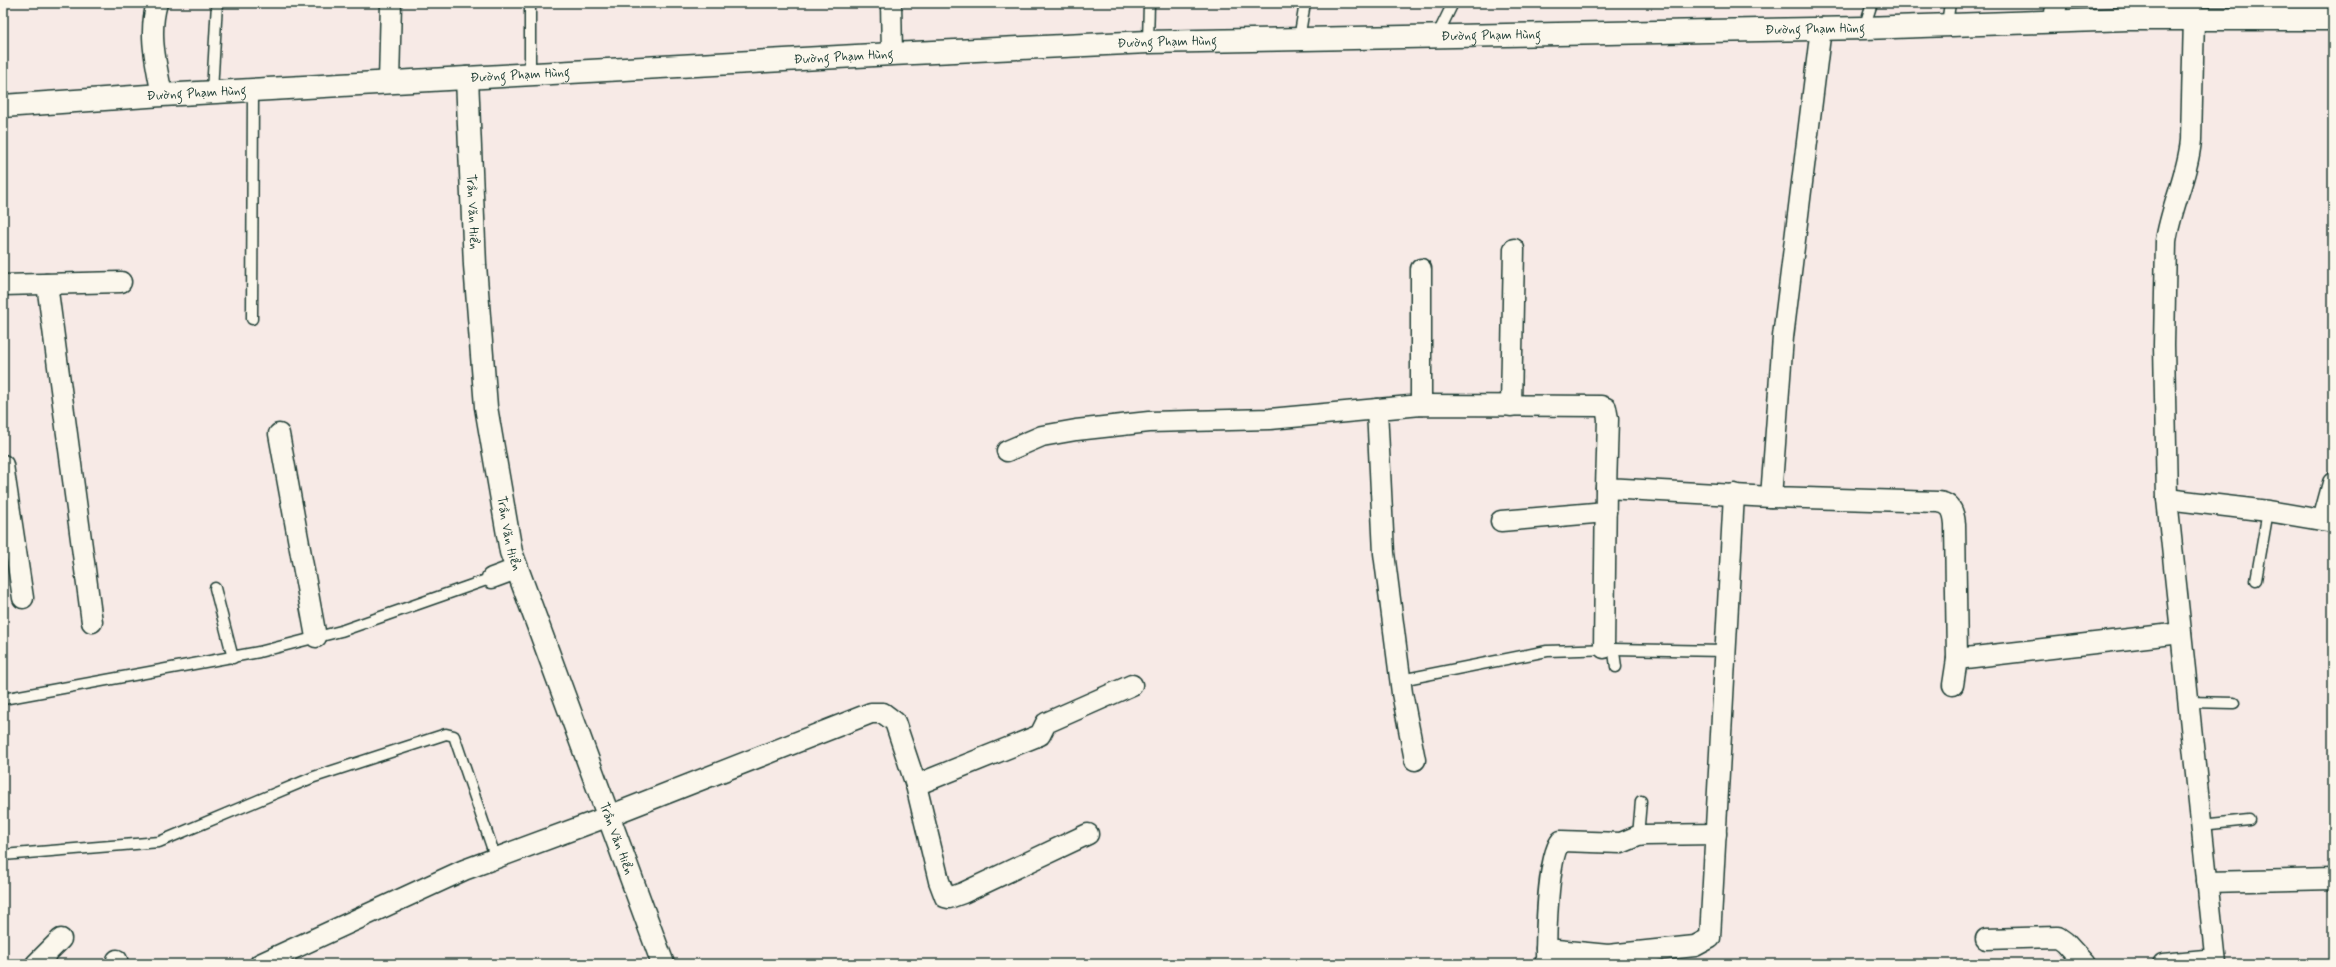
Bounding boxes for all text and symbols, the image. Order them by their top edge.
street label: Đường Phạm Hùng [1765,19,1865,40]
street label: Đường Phạm Hùng [1441,26,1541,46]
street label: Đường Phạm Hùng [1117,32,1217,53]
street label: Đường Phạm Hùng [793,45,894,68]
street label: Đường Phạm Hùng [470,64,570,87]
street label: Đường Phạm Hùng [146,82,247,105]
street label: Trần Văn Hiển [463,174,483,250]
street label: Trần Văn Hiển [493,495,526,573]
street label: Trần Văn Hiển [596,800,638,877]

